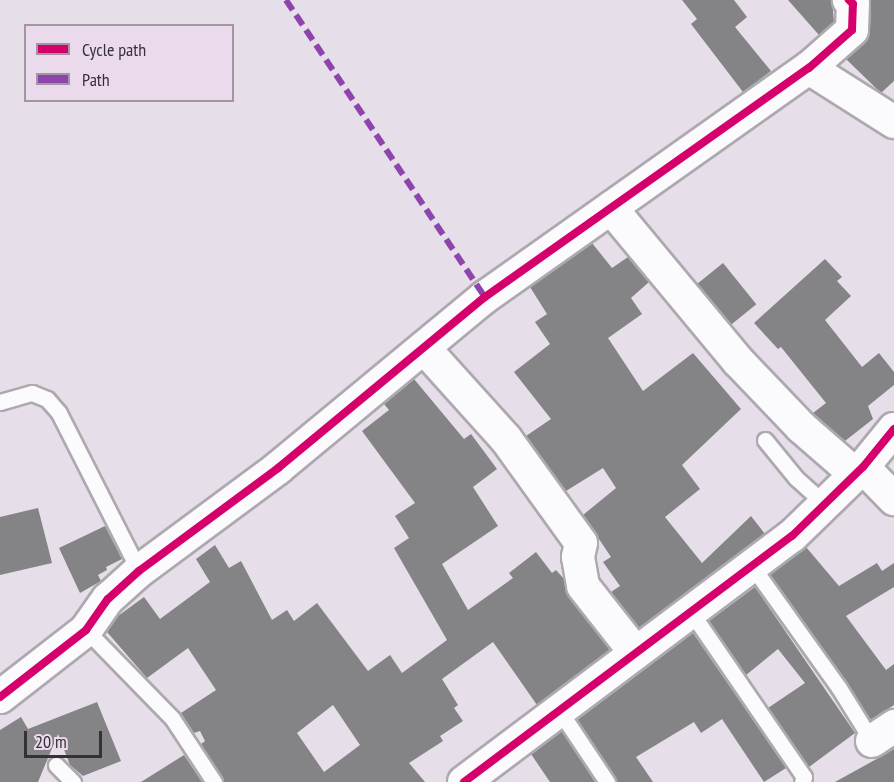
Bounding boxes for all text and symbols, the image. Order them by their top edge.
legend [24,24,234,102]
text: Cycle path [82,38,146,61]
text: Path [82,68,110,91]
scale bar [27,719,105,757]
text: 20 m [35,730,67,753]

